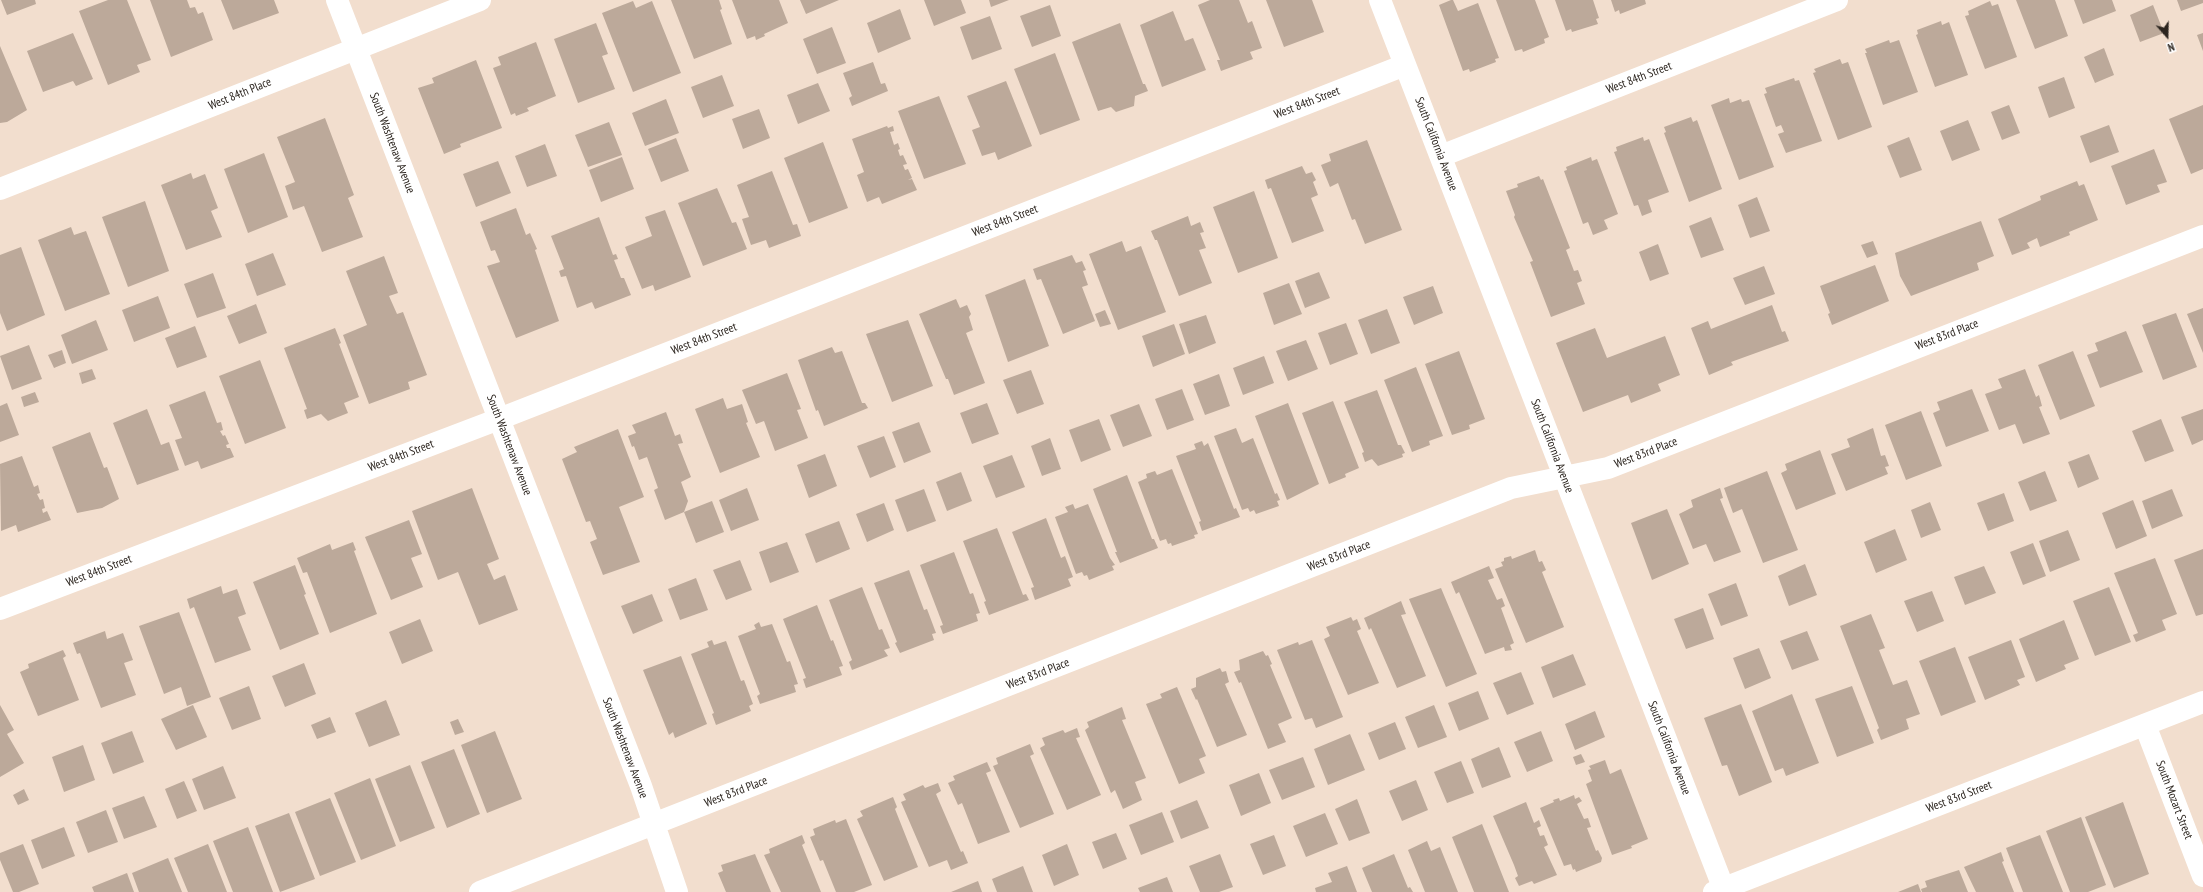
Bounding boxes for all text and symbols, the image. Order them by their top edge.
north arrow [2147,16,2187,56]
text: N [2166,40,2176,55]
street label: West 84th Street [1604,59,1674,97]
street label: West 84th Place [206,75,274,113]
street label: West 84th Street [1272,84,1342,122]
street label: South Washtenaw Avenue [366,91,418,195]
street label: South California Avenue [1412,95,1460,193]
street label: West 84th Street [970,202,1040,240]
street label: West 83rd Place [1913,316,1981,354]
street label: West 84th Street [669,320,739,358]
street label: South Washtenaw Avenue [483,393,535,497]
street label: South California Avenue [1528,397,1576,495]
street label: West 83rd Place [1612,434,1680,472]
street label: West 84th Street [366,437,436,475]
street label: West 83rd Place [1305,537,1373,575]
street label: West 84th Street [64,552,134,590]
street label: West 83rd Place [1004,655,1072,693]
street label: South Washtenaw Avenue [599,696,651,800]
street label: South California Avenue [1645,699,1693,797]
street label: South Mozart Street [2152,759,2196,841]
street label: West 83rd Place [702,773,770,811]
street label: West 83rd Street [1924,778,1994,816]

